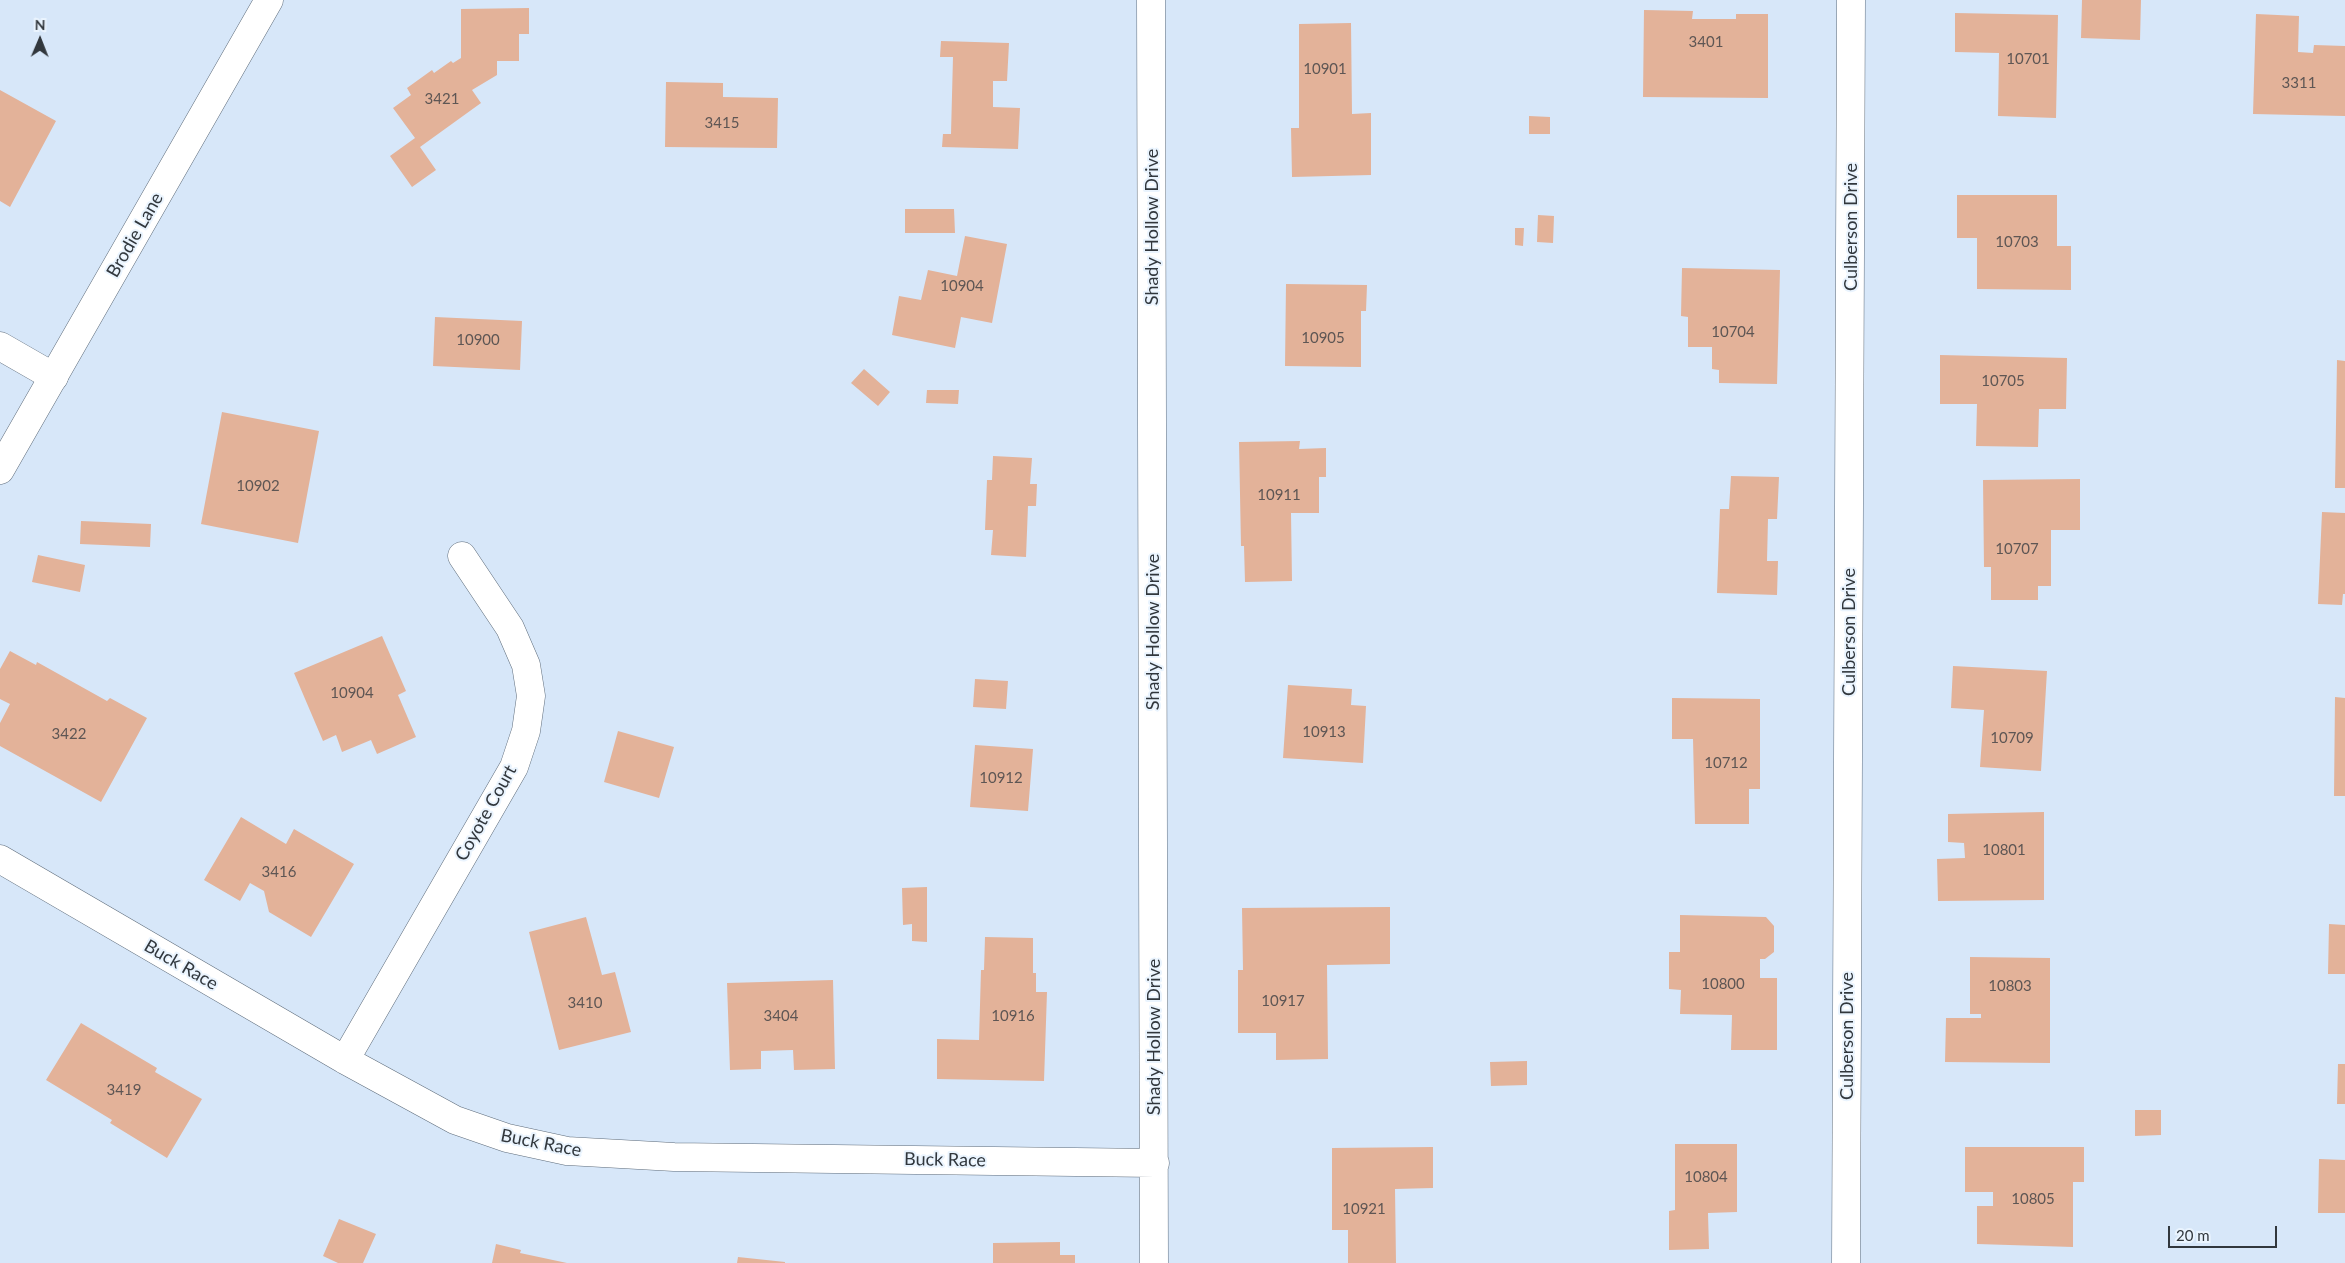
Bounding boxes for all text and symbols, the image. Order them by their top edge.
north arrow [15,15,65,65]
text: N [35,16,46,33]
house number: 3401 [1689,33,1723,51]
house number: 10701 [2006,50,2050,68]
house number: 10901 [1303,60,1347,78]
house number: 3311 [2282,74,2316,92]
house number: 3421 [425,90,459,108]
house number: 3415 [705,114,739,132]
street label: Shady Hollow Drive [1141,149,1163,305]
street label: Culberson Drive [1840,163,1862,291]
street label: Brodie Lane [102,189,168,281]
house number: 10703 [1995,233,2039,251]
house number: 10904 [940,277,984,295]
house number: 10704 [1711,323,1755,341]
house number: 10905 [1301,329,1345,347]
house number: 10900 [456,331,500,349]
house number: 10705 [1981,372,2025,390]
house number: 10902 [236,477,280,495]
house number: 10911 [1257,486,1301,504]
house number: 10707 [1995,540,2039,558]
street label: Shady Hollow Drive [1142,554,1164,710]
street label: Culberson Drive [1838,568,1860,696]
house number: 10904 [330,684,374,702]
house number: 10913 [1302,723,1346,741]
house number: 3422 [52,725,86,743]
house number: 10709 [1990,729,2034,747]
house number: 10712 [1704,754,1748,772]
street label: Coyote Court [451,761,521,865]
house number: 10912 [979,769,1023,787]
house number: 10801 [1982,841,2026,859]
house number: 3416 [262,863,296,881]
street label: Buck Race [140,935,222,995]
street label: Shady Hollow Drive [1143,959,1165,1115]
street label: Culberson Drive [1836,972,1858,1100]
house number: 10800 [1701,975,1745,993]
house number: 10803 [1988,977,2032,995]
house number: 10917 [1261,992,1305,1010]
house number: 3410 [568,994,602,1012]
house number: 3404 [764,1007,798,1025]
house number: 10916 [991,1007,1035,1025]
house number: 3419 [107,1081,141,1099]
street label: Buck Race [499,1125,583,1161]
street label: Buck Race [904,1148,986,1172]
house number: 10804 [1684,1168,1728,1186]
house number: 10805 [2011,1190,2055,1208]
house number: 10921 [1342,1200,1386,1218]
scale bar [2170,1216,2279,1248]
text: 20 m [2176,1226,2210,1244]

